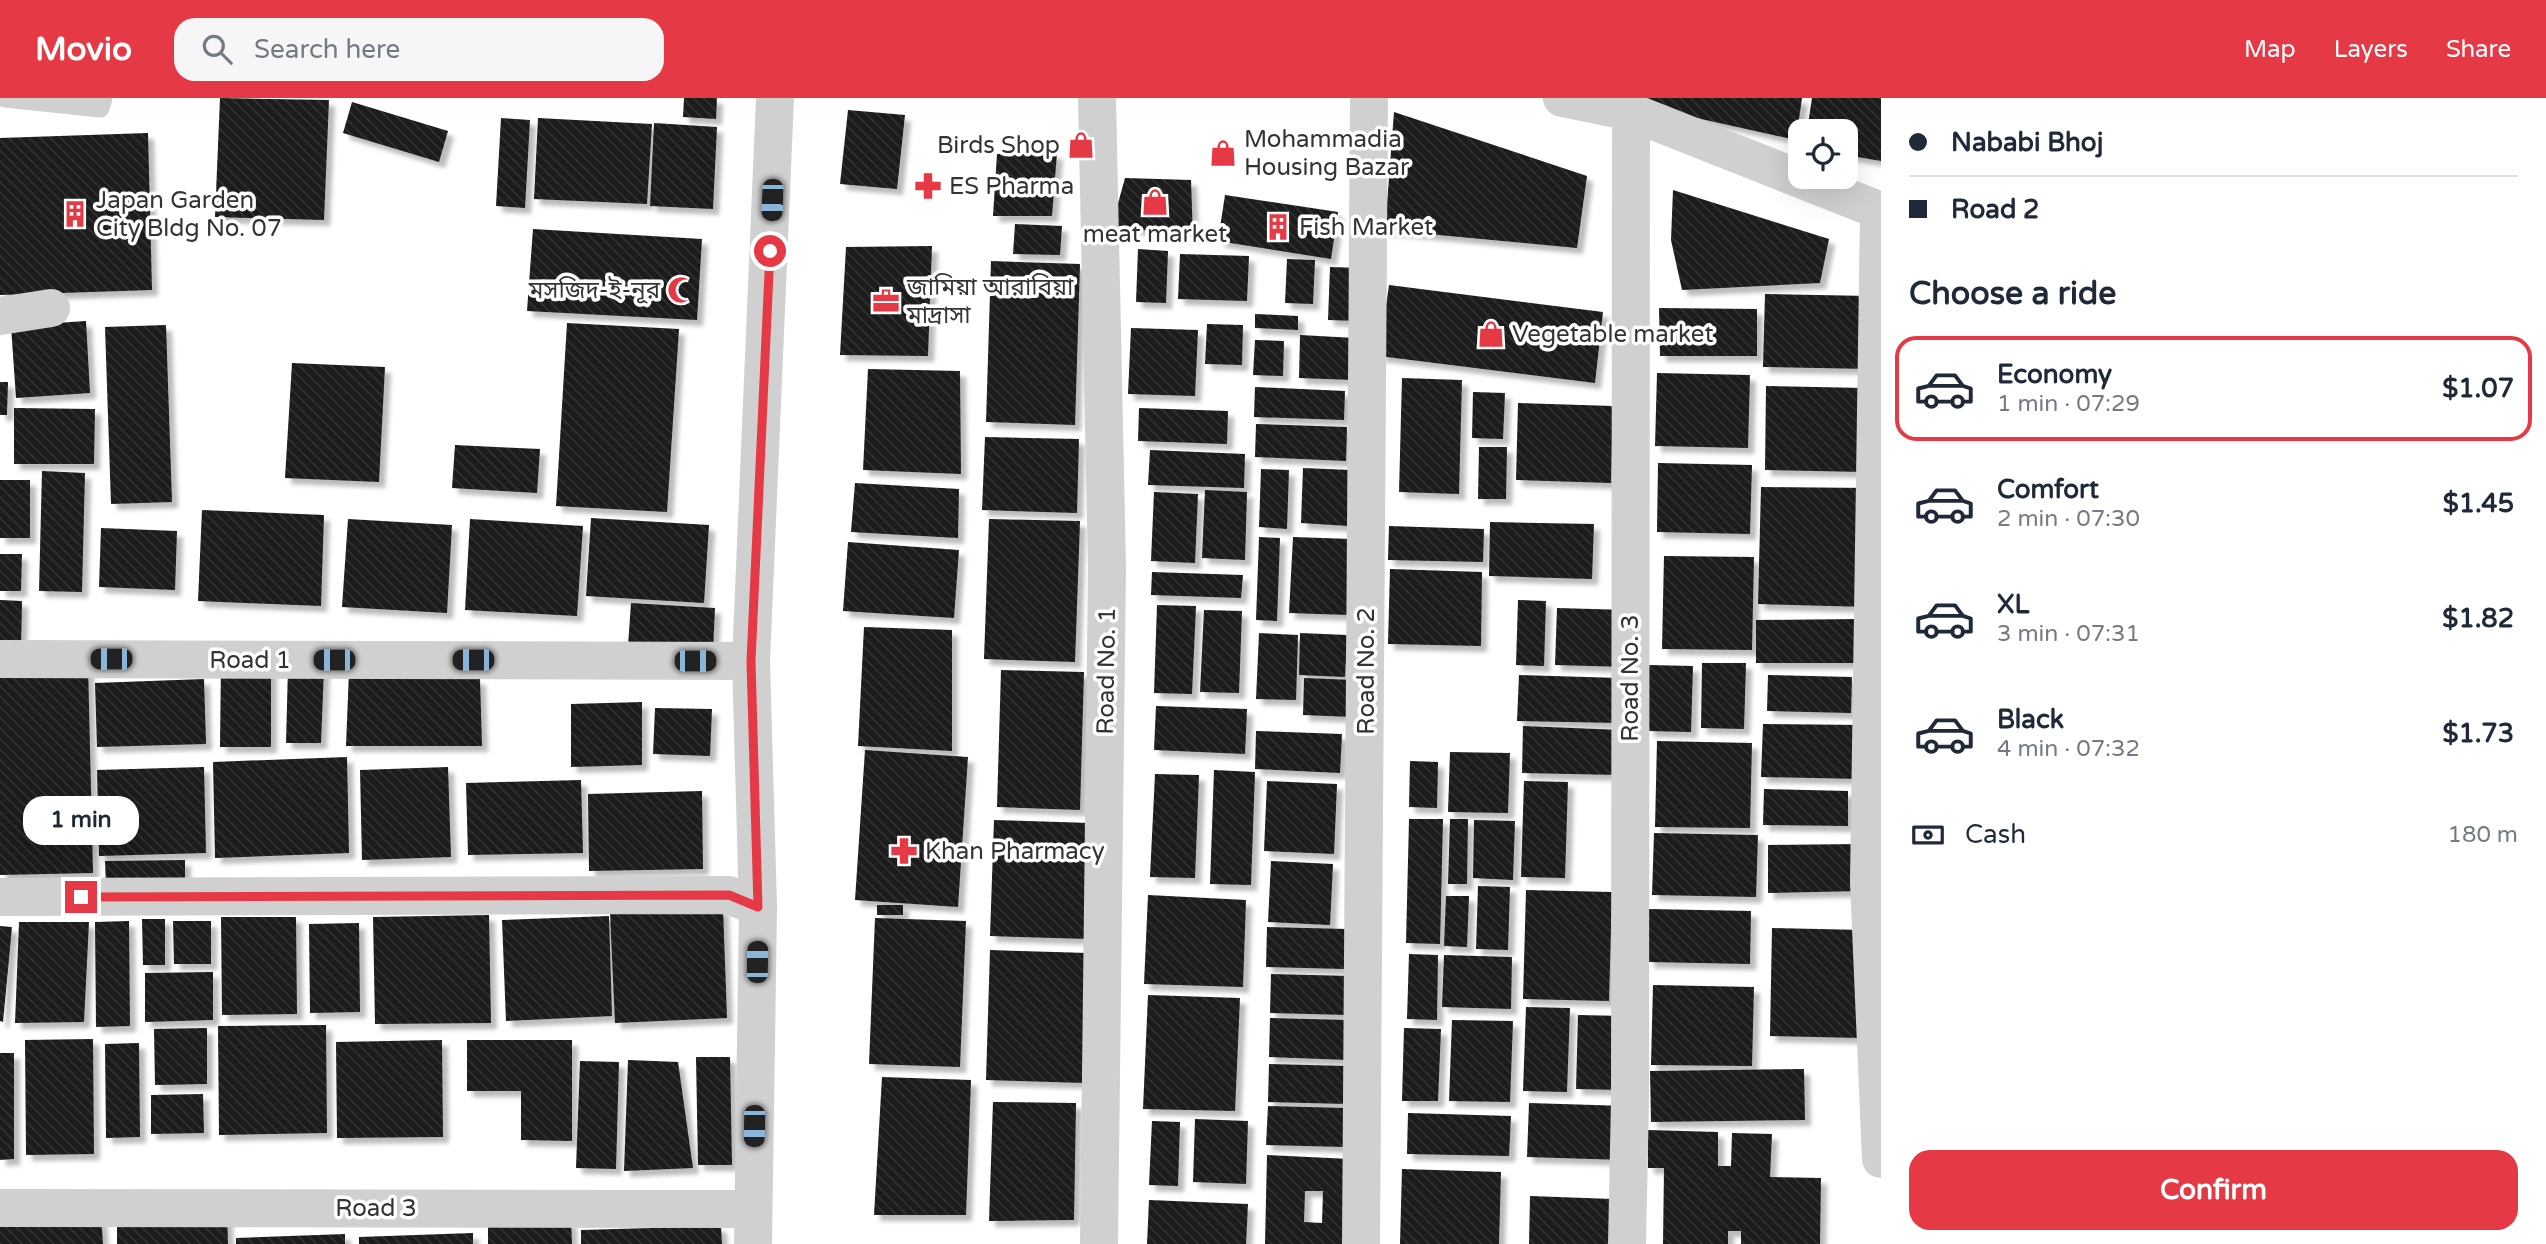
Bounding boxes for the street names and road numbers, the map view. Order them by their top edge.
street label: Road No. 1 [1091,607,1122,735]
street label: Road No. 2 [1352,607,1381,735]
street label: Road No. 3 [1616,614,1645,742]
street label: Road 1 [209,646,291,675]
street label: Road 3 [335,1194,417,1223]

